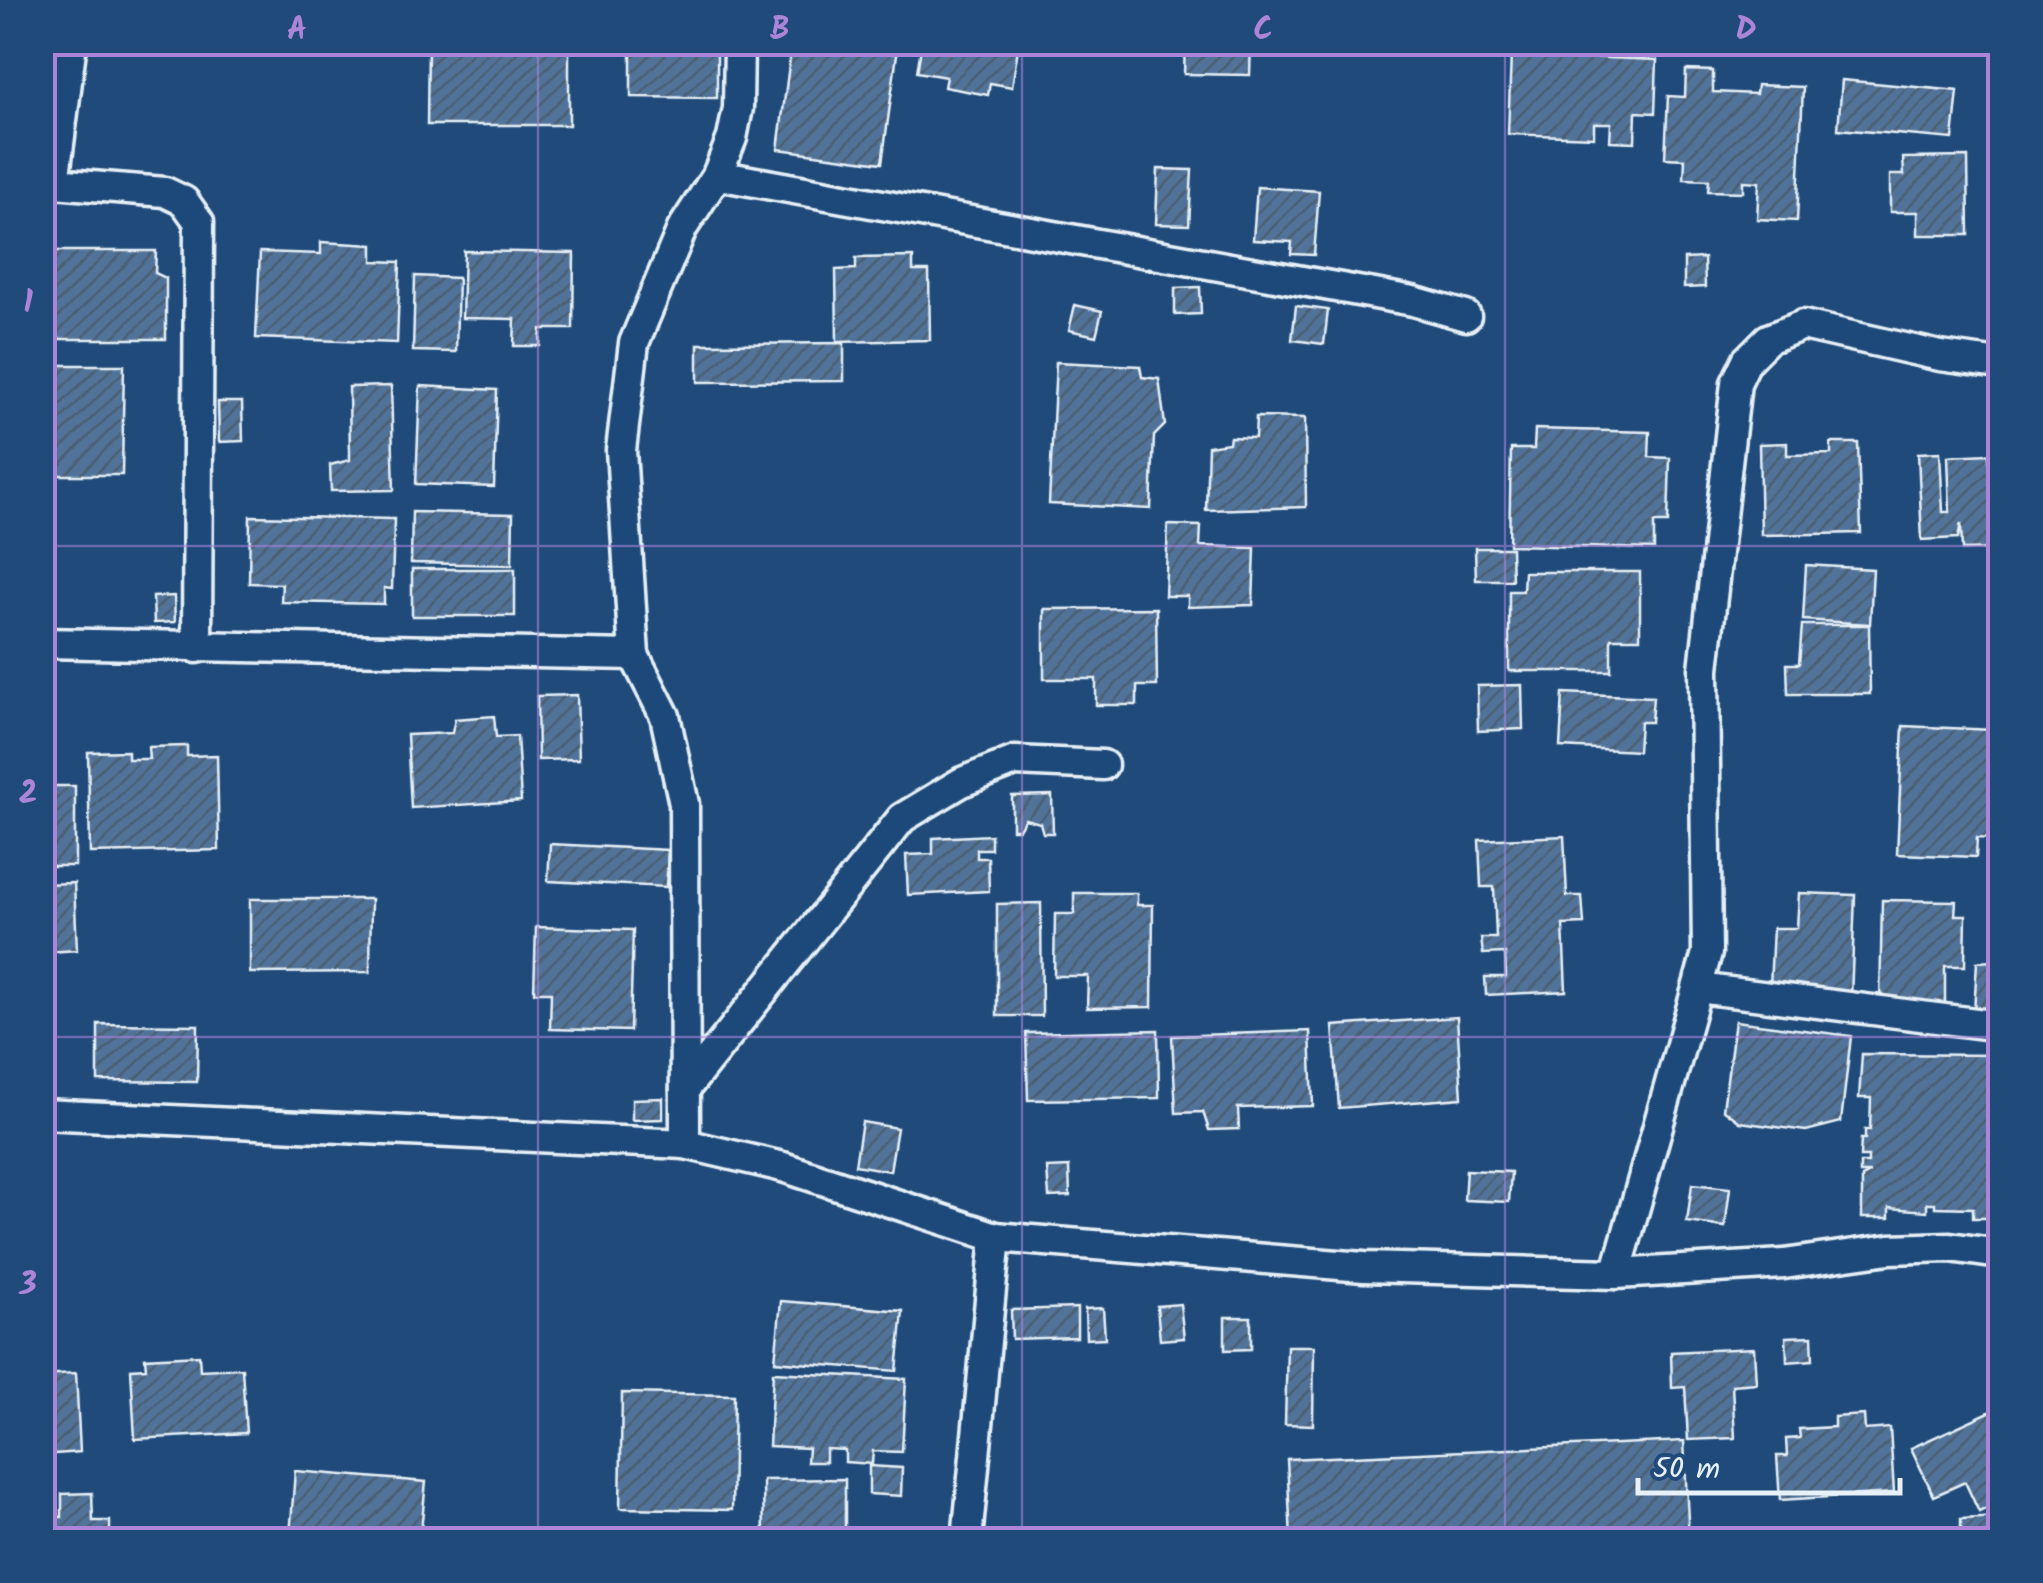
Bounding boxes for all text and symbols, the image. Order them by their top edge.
text: A [287,5,307,56]
text: B [770,5,790,56]
text: C [1253,5,1273,56]
text: D [1735,5,1757,56]
text: 1 [23,278,33,329]
text: 2 [19,769,37,820]
text: 3 [18,1260,37,1311]
scale bar [1638,1433,1900,1495]
text: 50 m [1653,1446,1720,1494]

